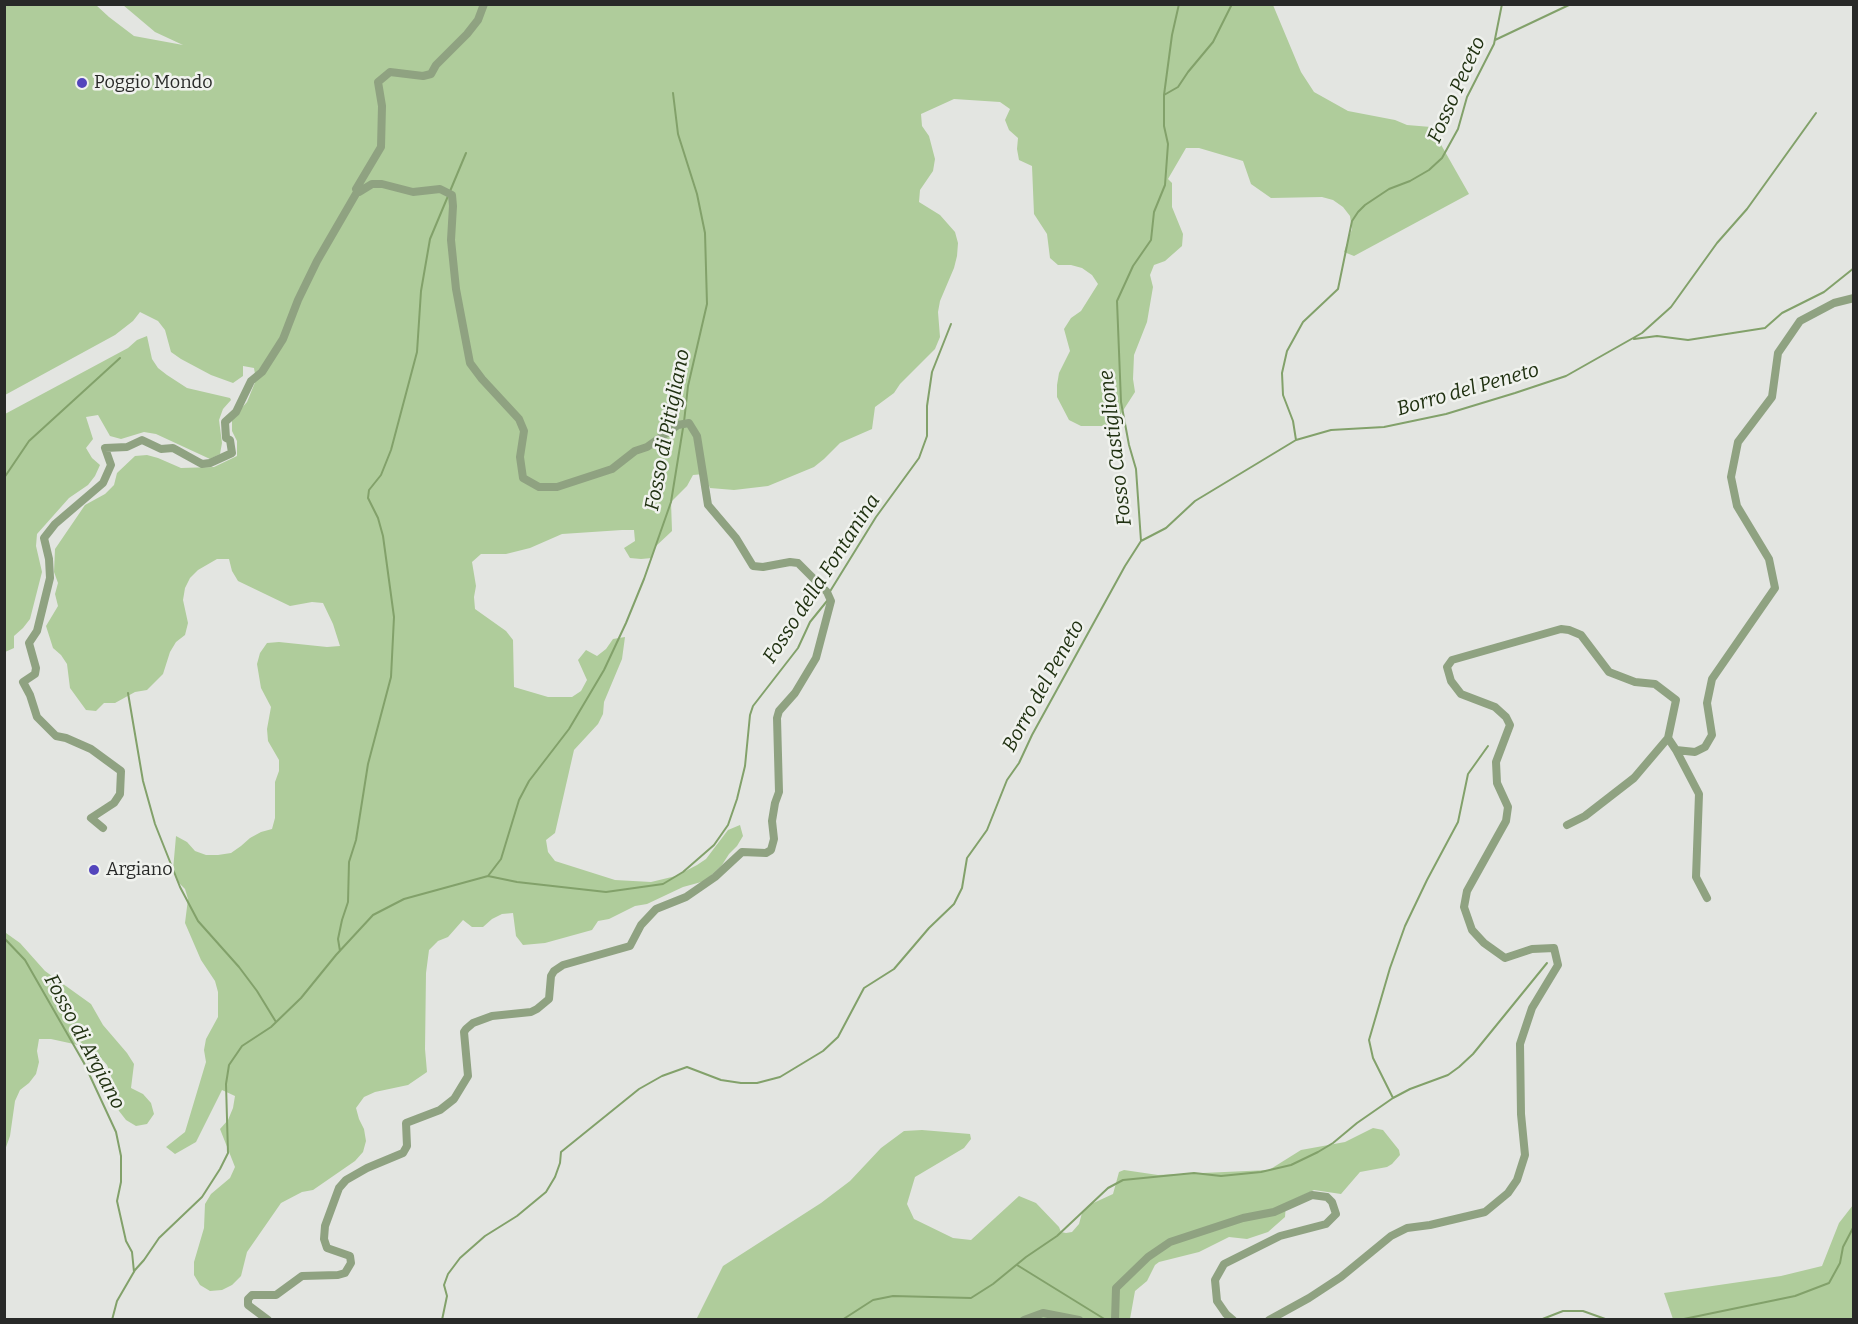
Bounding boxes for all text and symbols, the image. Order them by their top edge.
water label: Fosso Peceto [1423,33,1491,147]
place label: Poggio Mondo [94,72,213,94]
marker: Poggio Mondo [75,76,89,90]
water label: Fosso di Pitigliano [641,347,695,513]
water label: Borro del Peneto [1394,358,1542,422]
water label: Fosso Castiglione [1095,369,1137,527]
water label: Fosso della Fontanina [758,490,886,668]
water label: Borro del Peneto [998,616,1090,756]
place label: Argiano [106,859,173,881]
marker: Argiano [87,863,101,877]
water label: Fosso di Argiano [38,970,130,1114]

